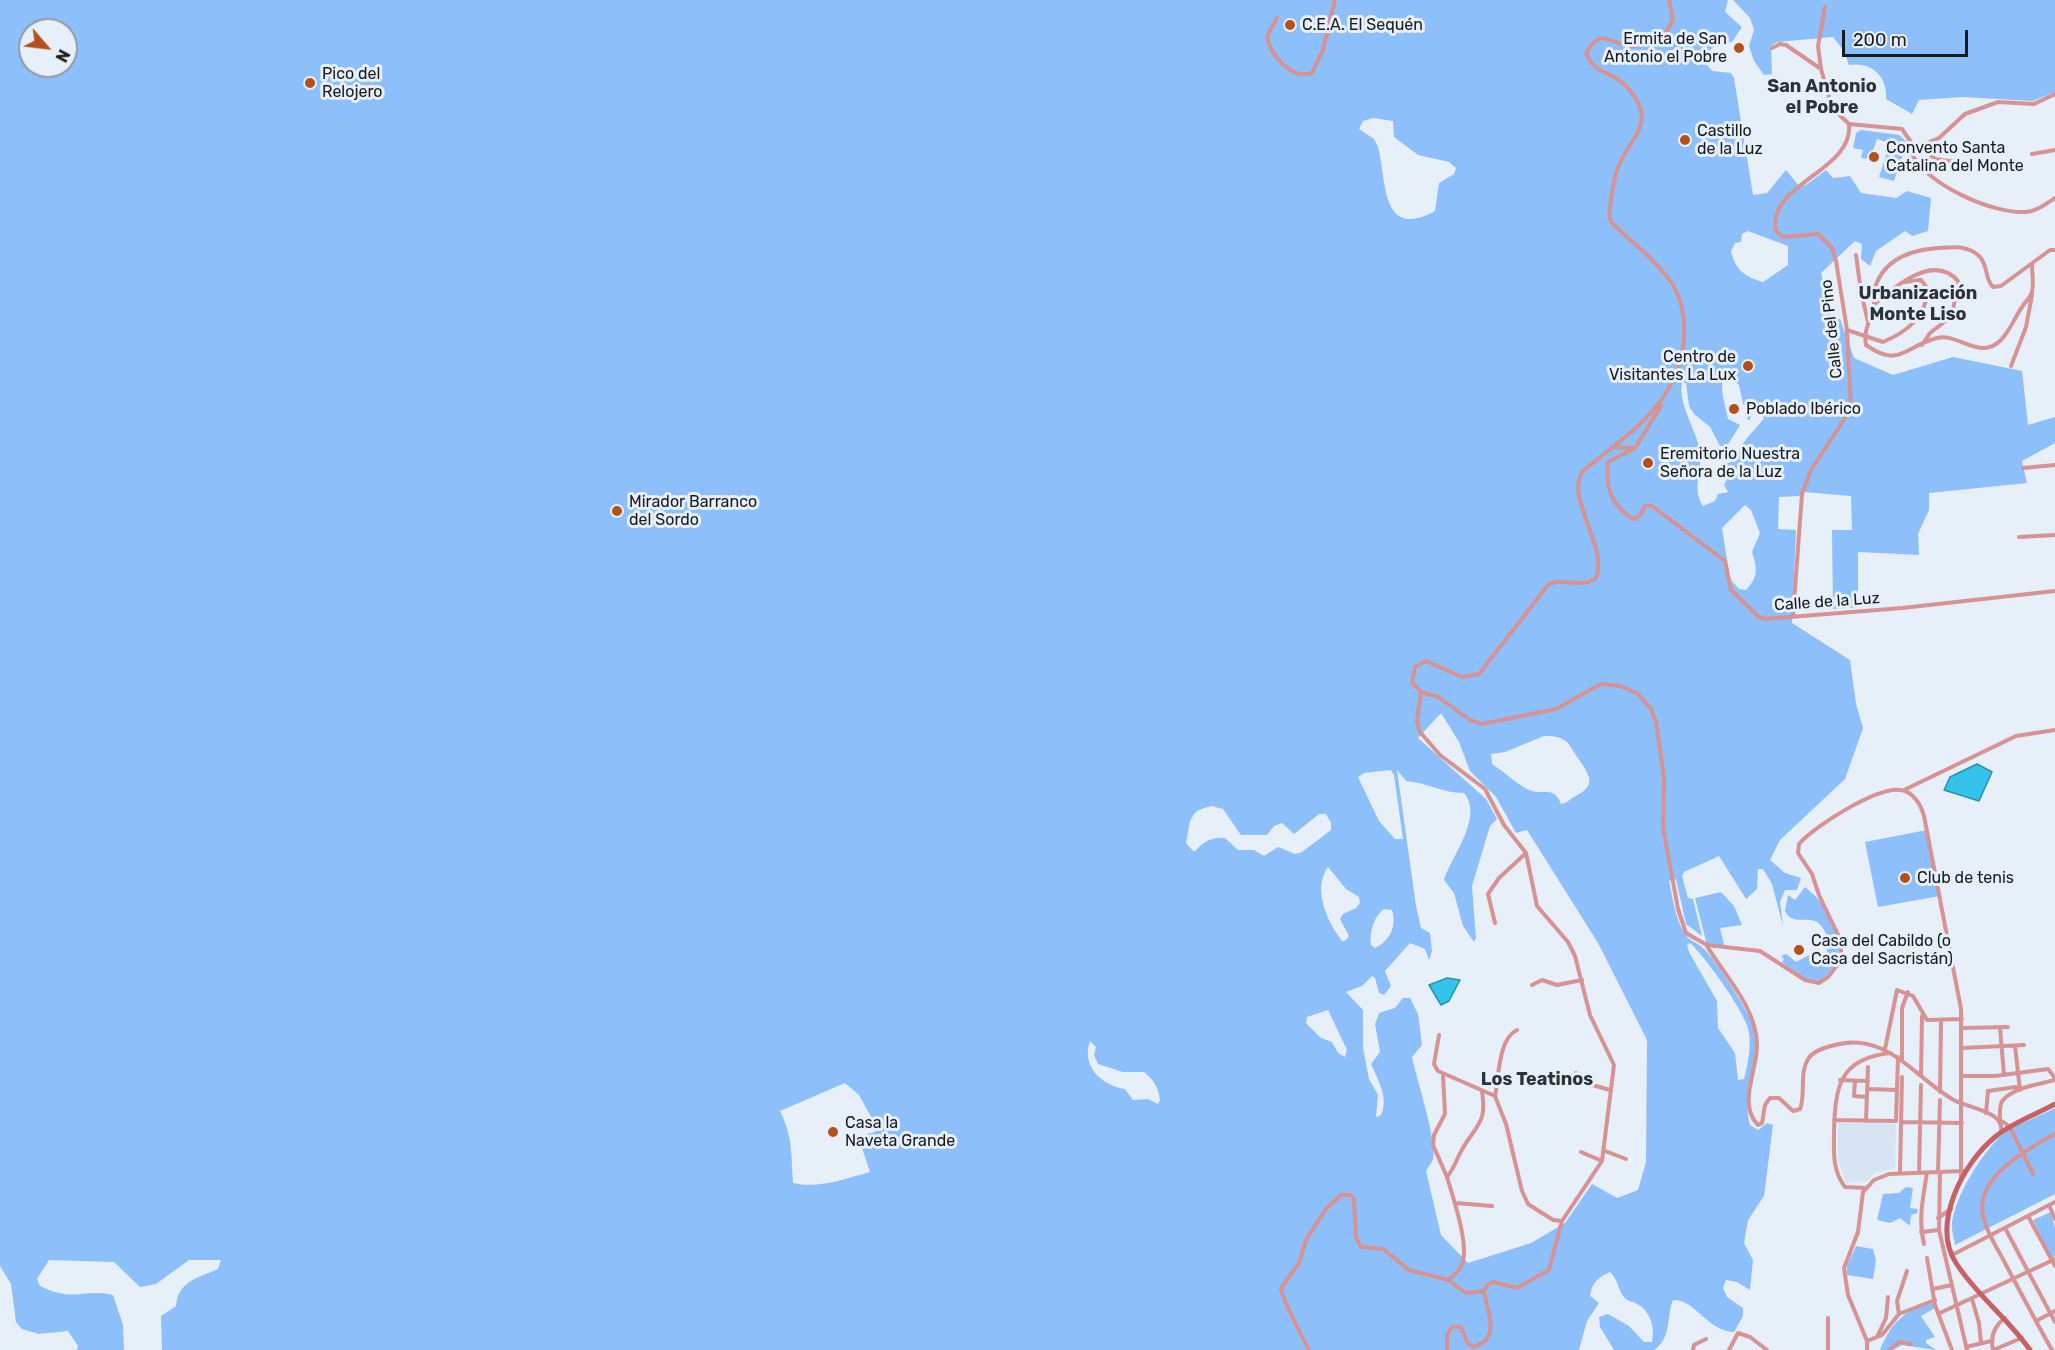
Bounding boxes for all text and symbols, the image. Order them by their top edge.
place label: C.E.A. El Sequén [1302,15,1423,35]
north arrow [18,18,78,78]
marker: C.E.A. El Sequén [1283,18,1297,32]
scale bar [1845,18,1971,56]
place label: Ermita de San Antonio el Pobre [1604,29,1727,67]
text: 200 m [1853,29,1907,51]
marker: Ermita de San Antonio el Pobre [1732,41,1746,55]
text: N [51,46,74,65]
place label: Pico del Relojero [322,64,383,102]
marker: Pico del Relojero [303,76,317,90]
district label: San Antonio el Pobre [1767,76,1877,118]
place label: Castillo de la Luz [1697,121,1763,159]
marker: Castillo de la Luz [1678,133,1692,147]
place label: Convento Santa Catalina del Monte [1886,138,2024,176]
marker: Convento Santa Catalina del Monte [1867,150,1881,164]
street label: Calle del Pino [1817,279,1847,379]
district label: Urbanización Monte Liso [1859,283,1977,326]
place label: Centro de Visitantes La Lux [1609,347,1736,385]
marker: Centro de Visitantes La Lux [1741,359,1755,373]
place label: Poblado Ibérico [1746,399,1861,419]
marker: Poblado Ibérico [1727,402,1741,416]
place label: Eremitorio Nuestra Señora de la Luz [1660,444,1800,482]
marker: Eremitorio Nuestra Señora de la Luz [1641,456,1655,470]
place label: Mirador Barranco del Sordo [629,492,757,530]
marker: Mirador Barranco del Sordo [610,504,624,518]
street label: Calle de la Luz [1774,589,1880,615]
place label: Club de tenis [1917,868,2014,888]
marker: Club de tenis [1898,871,1912,885]
place label: Casa del Cabildo (o Casa del Sacristán) [1811,931,1953,969]
marker: Casa del Cabildo (o Casa del Sacristán) [1792,943,1806,957]
district label: Los Teatinos [1481,1069,1593,1091]
place label: Casa la Naveta Grande [845,1113,955,1151]
marker: Casa la Naveta Grande [826,1125,840,1139]

